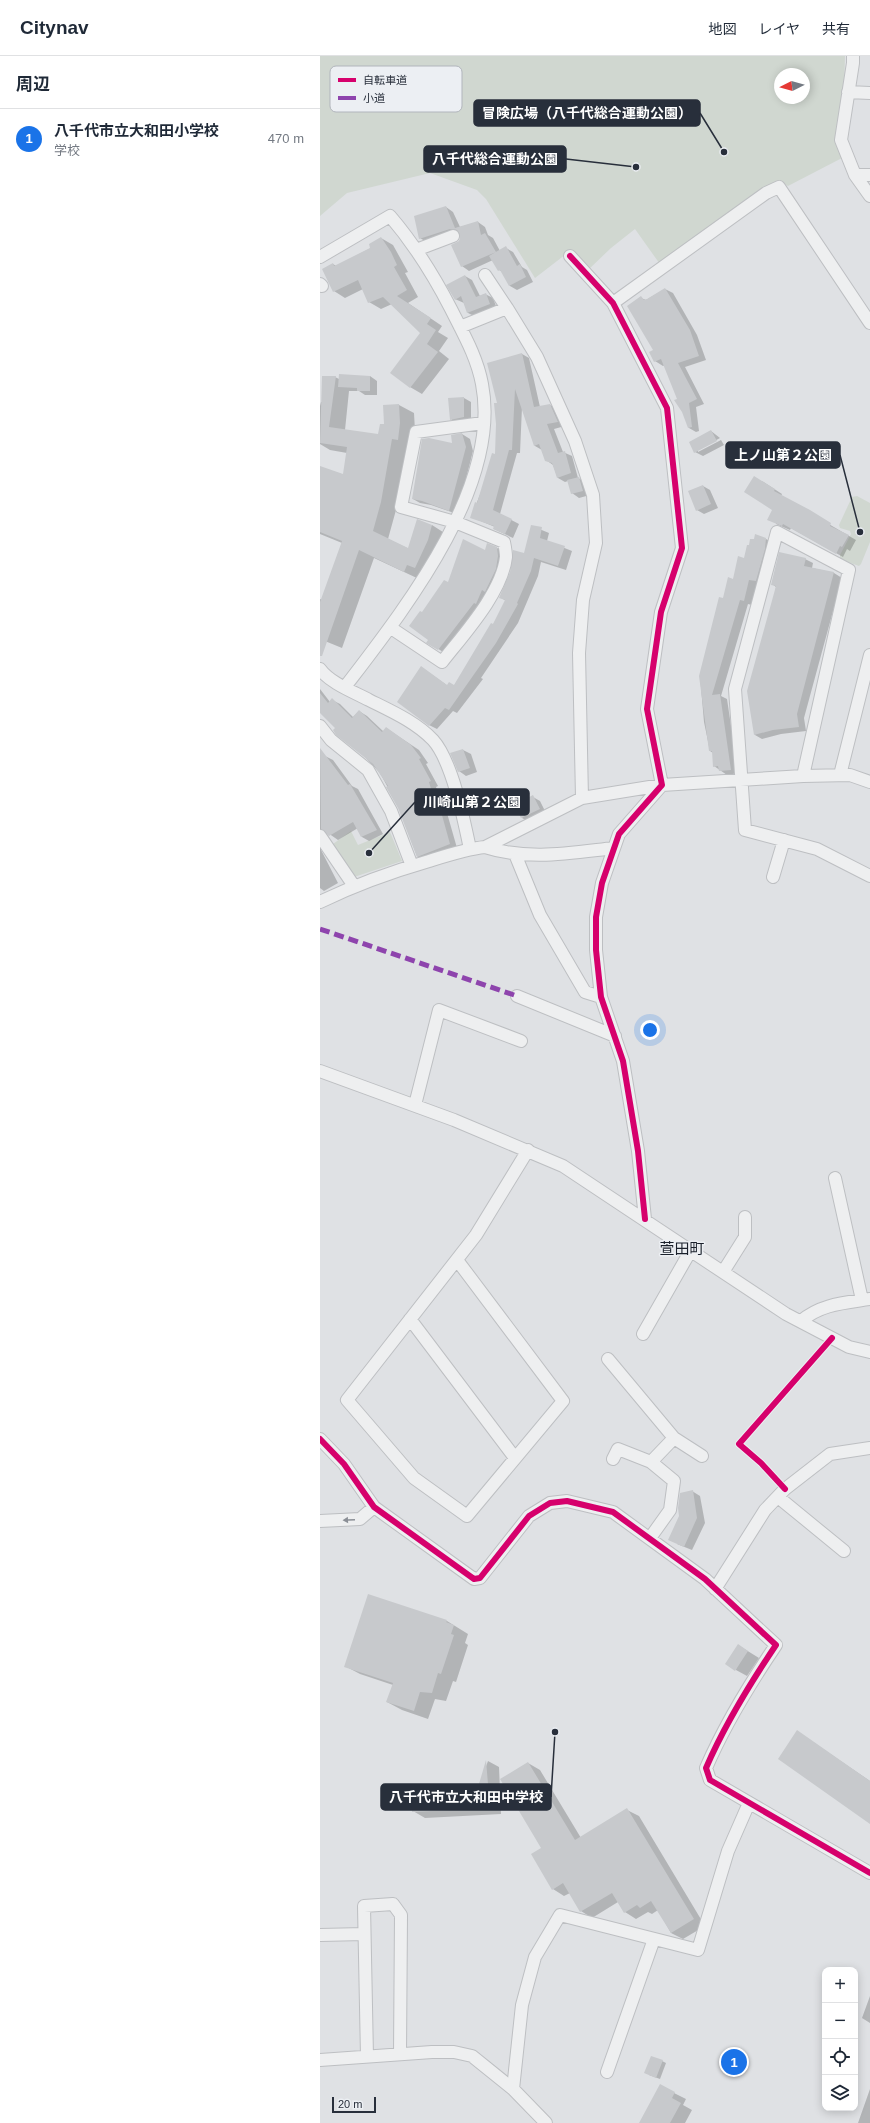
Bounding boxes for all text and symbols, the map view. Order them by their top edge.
text: Citynav [20,17,89,38]
text: 地図 [708,21,736,37]
text: レイヤ [758,21,800,37]
text: 共有 [822,21,850,37]
legend [330,66,462,112]
north arrow [774,68,810,104]
text: 自転車道 [363,74,407,86]
text: 周辺 [16,75,50,94]
text: 小道 [363,92,385,104]
callout: 冒険広場（八千代総合運動公園） [474,100,700,126]
text: 冒険広場（八千代総合運動公園） [482,105,692,121]
text: 八千代市立大和田小学校 [54,122,219,139]
text: 1 [25,131,33,146]
text: 470 m [268,131,304,146]
text: 学校 [54,143,80,158]
callout: 八千代総合運動公園 [424,146,566,172]
text: 八千代総合運動公園 [432,151,558,167]
callout: 上ノ山第２公園 [726,442,840,468]
text: 上ノ山第２公園 [734,447,832,463]
callout: 川崎山第２公園 [415,789,529,815]
text: 川崎山第２公園 [423,794,521,810]
your location [640,1020,660,1040]
district label: 萱田町 [659,1240,705,1257]
one-way arrow [343,1516,355,1523]
callout: 八千代市立大和田中学校 [381,1784,551,1810]
text: 八千代市立大和田中学校 [389,1789,543,1805]
map controls [822,1967,858,2111]
button: + [822,1967,858,2003]
button: − [822,2003,858,2039]
button: locate [822,2039,858,2075]
pin: 1 [721,2047,747,2077]
button: layers [822,2075,858,2111]
scale bar [332,2095,376,2114]
text: 20 m [338,2098,362,2110]

